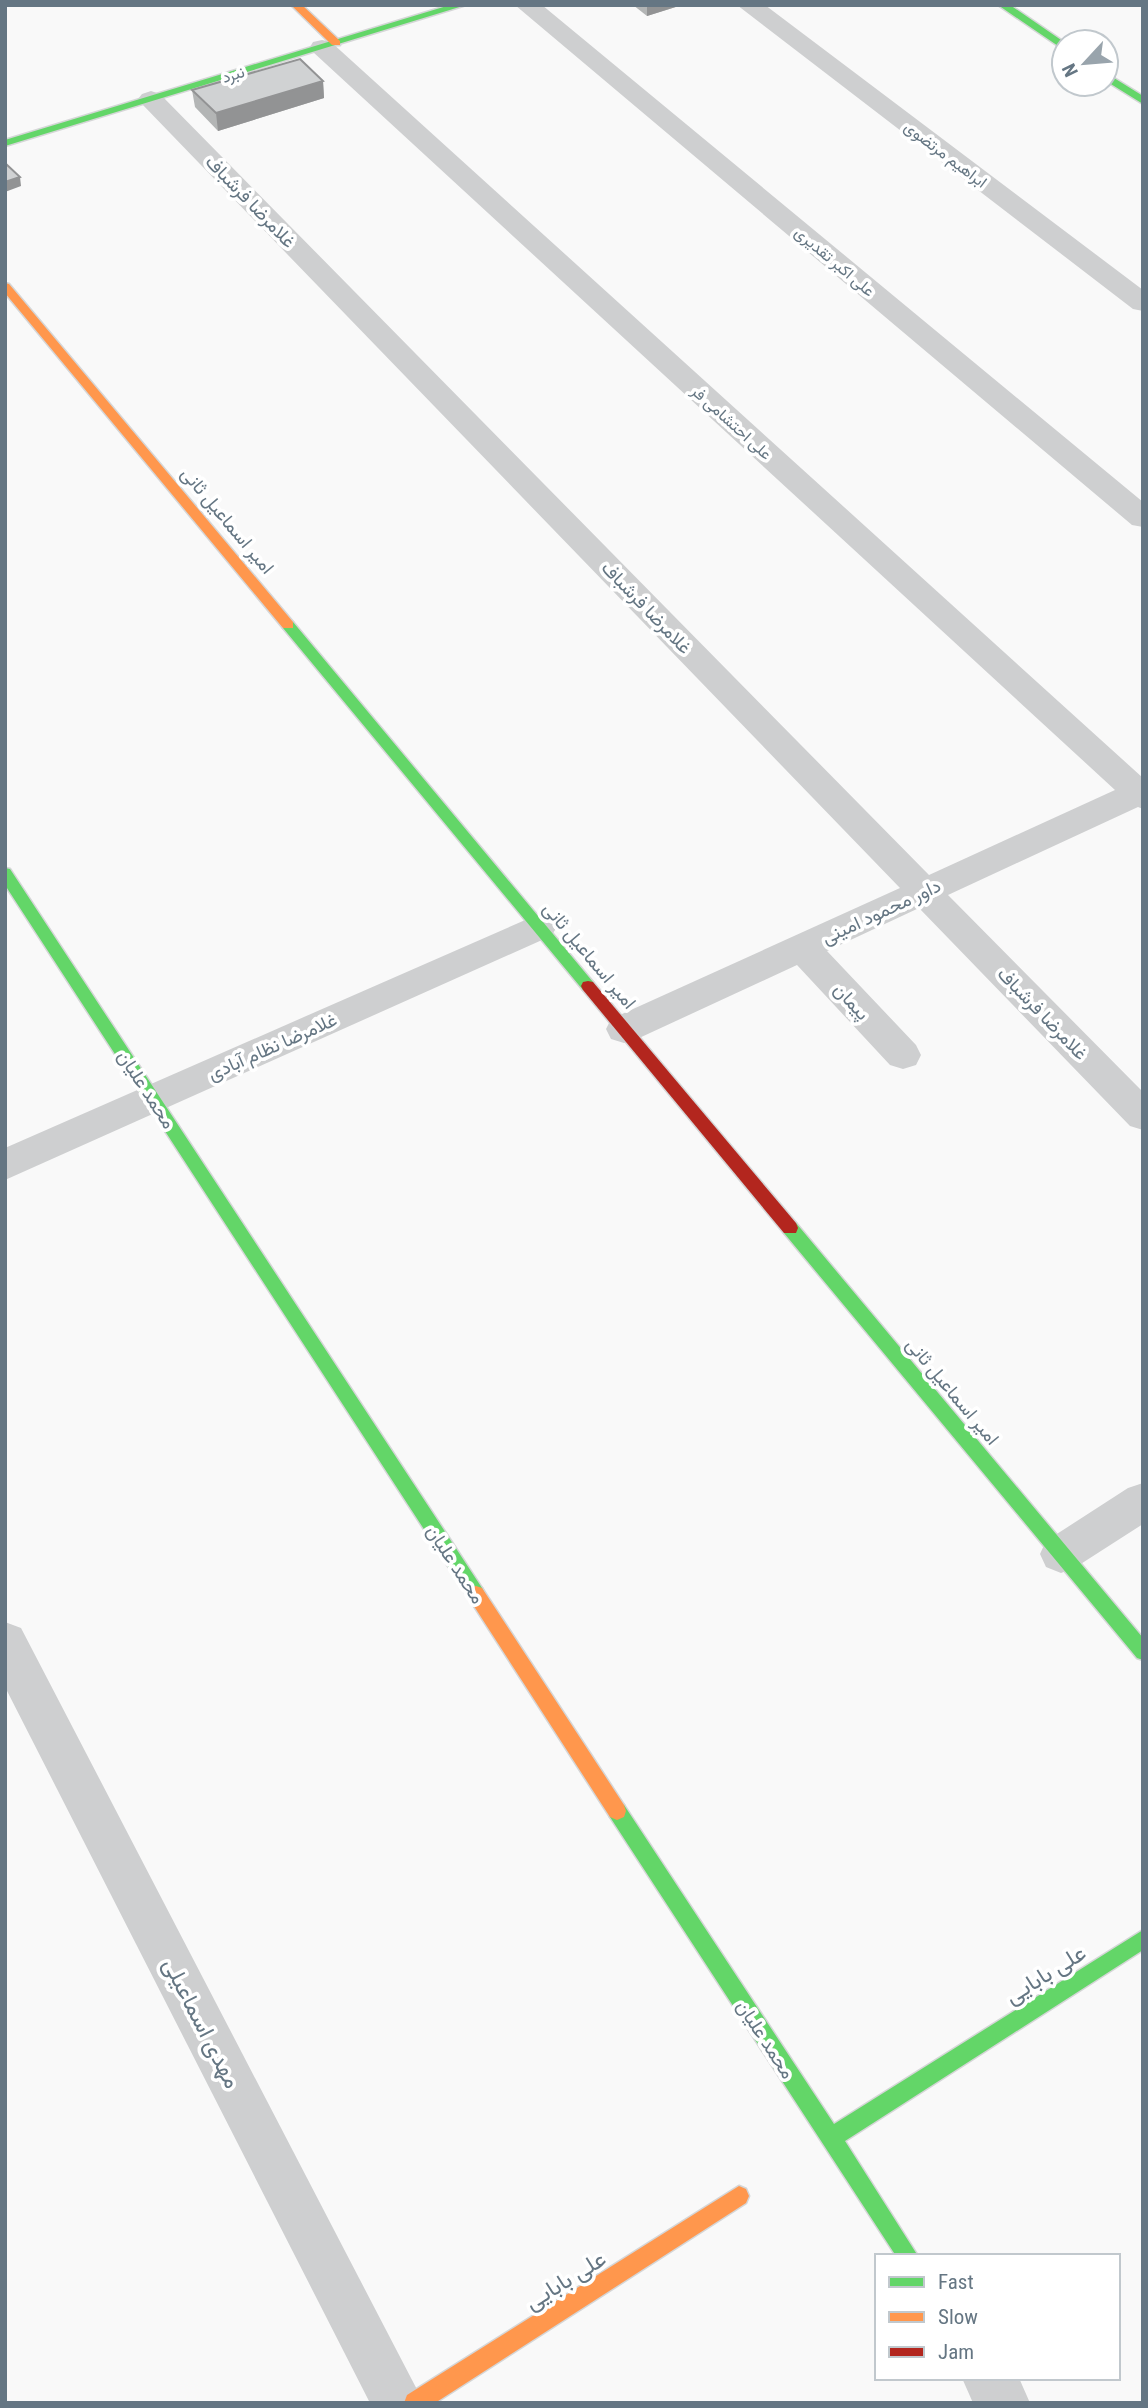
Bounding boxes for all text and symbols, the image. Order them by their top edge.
north arrow [1050,28,1120,98]
text: N [1057,60,1083,81]
street label: نبرد [220,62,247,88]
street label: ابراهیم مرتضوی [900,117,991,192]
street label: غلامرضا فرشباف [201,150,301,253]
street label: علی اکبر تقدیری [790,222,879,301]
street label: علی احتشامی فر [686,381,776,464]
street label: امیر اسماعیل ثانی [176,462,279,578]
street label: غلامرضا فرشباف [597,556,697,659]
street label: داور محمود امینی [818,874,944,949]
street label: امیر اسماعیل ثانی [538,897,641,1013]
street label: غلامرضا فرشباف [993,962,1093,1065]
street label: پیمان [827,978,874,1026]
street label: غلامرضا نظام آبادی [204,1008,341,1086]
street label: محمد علیان [113,1046,180,1133]
street label: امیر اسماعیل ثانی [901,1333,1004,1449]
street label: محمد علیان [422,1521,489,1608]
street label: علی بابایی [1000,1939,1091,2010]
street label: مهدی اسماعیلی [156,1954,246,2093]
street label: محمد علیان [732,1996,799,2083]
street label: علی بابایی [520,2245,611,2316]
legend [875,2254,1120,2380]
text: Fast [938,2270,974,2294]
text: Slow [938,2305,978,2329]
text: Jam [938,2340,974,2364]

